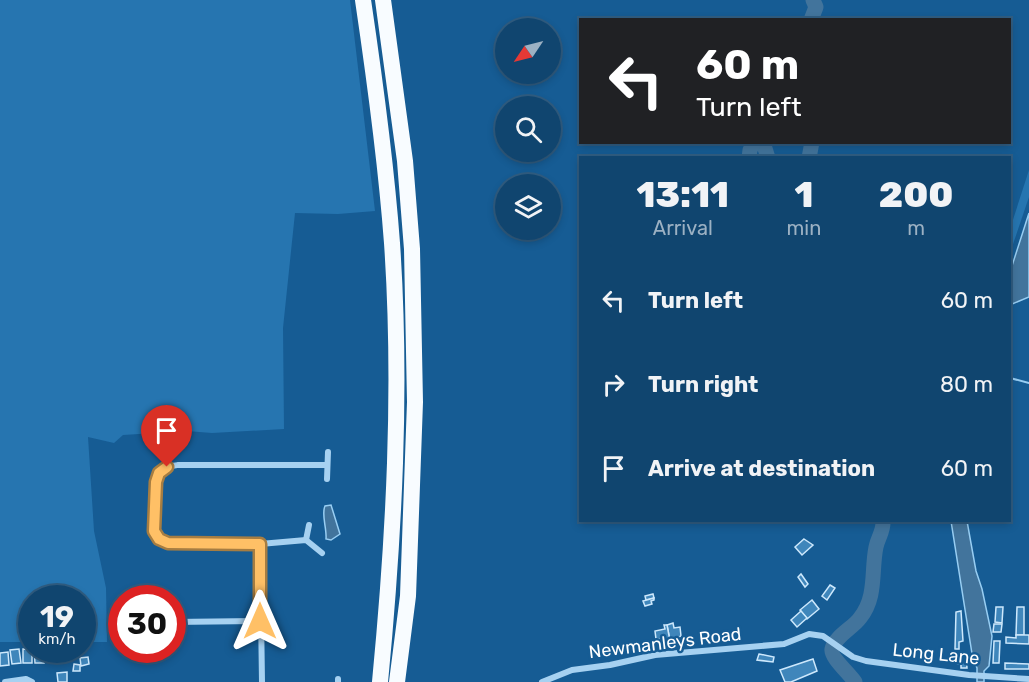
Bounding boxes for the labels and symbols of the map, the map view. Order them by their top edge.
north arrow [495,18,561,84]
pin [141,405,192,467]
speed limit sign: 30 [108,585,186,663]
position arrow [228,589,292,653]
street label: Newmanleys Road [587,623,743,663]
street label: Long Lane [891,638,981,670]

